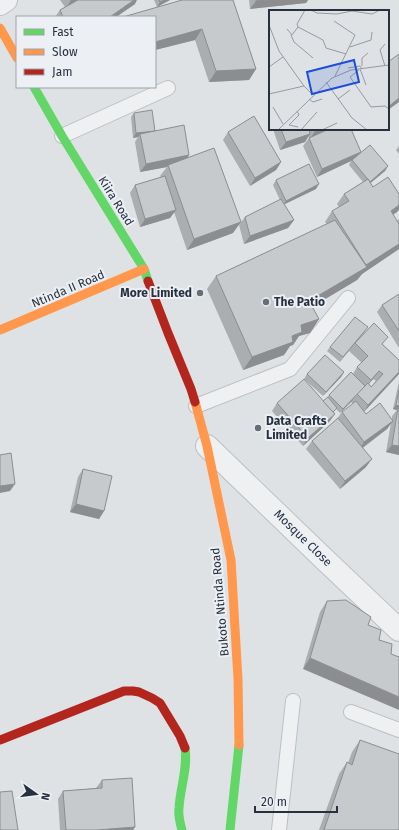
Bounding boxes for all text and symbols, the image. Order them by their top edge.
inset map [269,10,389,130]
legend [16,16,156,88]
text: Fast [52,25,74,39]
text: Slow [52,45,78,59]
text: Jam [52,65,72,79]
street label: Kiira Road [95,174,137,228]
street label: Ntinda II Road [29,267,107,311]
place label: More Limited [120,286,192,300]
marker: More Limited [195,288,205,298]
place label: The Patio [274,295,325,309]
marker: The Patio [261,297,271,307]
place label: Data Crafts Limited [266,414,327,442]
marker: Data Crafts Limited [253,423,263,433]
street label: Mosque Close [271,507,335,569]
street label: Bukoto Ntinda Road [208,547,232,657]
north arrow [16,774,56,814]
scale bar [255,788,337,814]
text: N [38,791,52,801]
text: 20 m [261,795,287,809]

